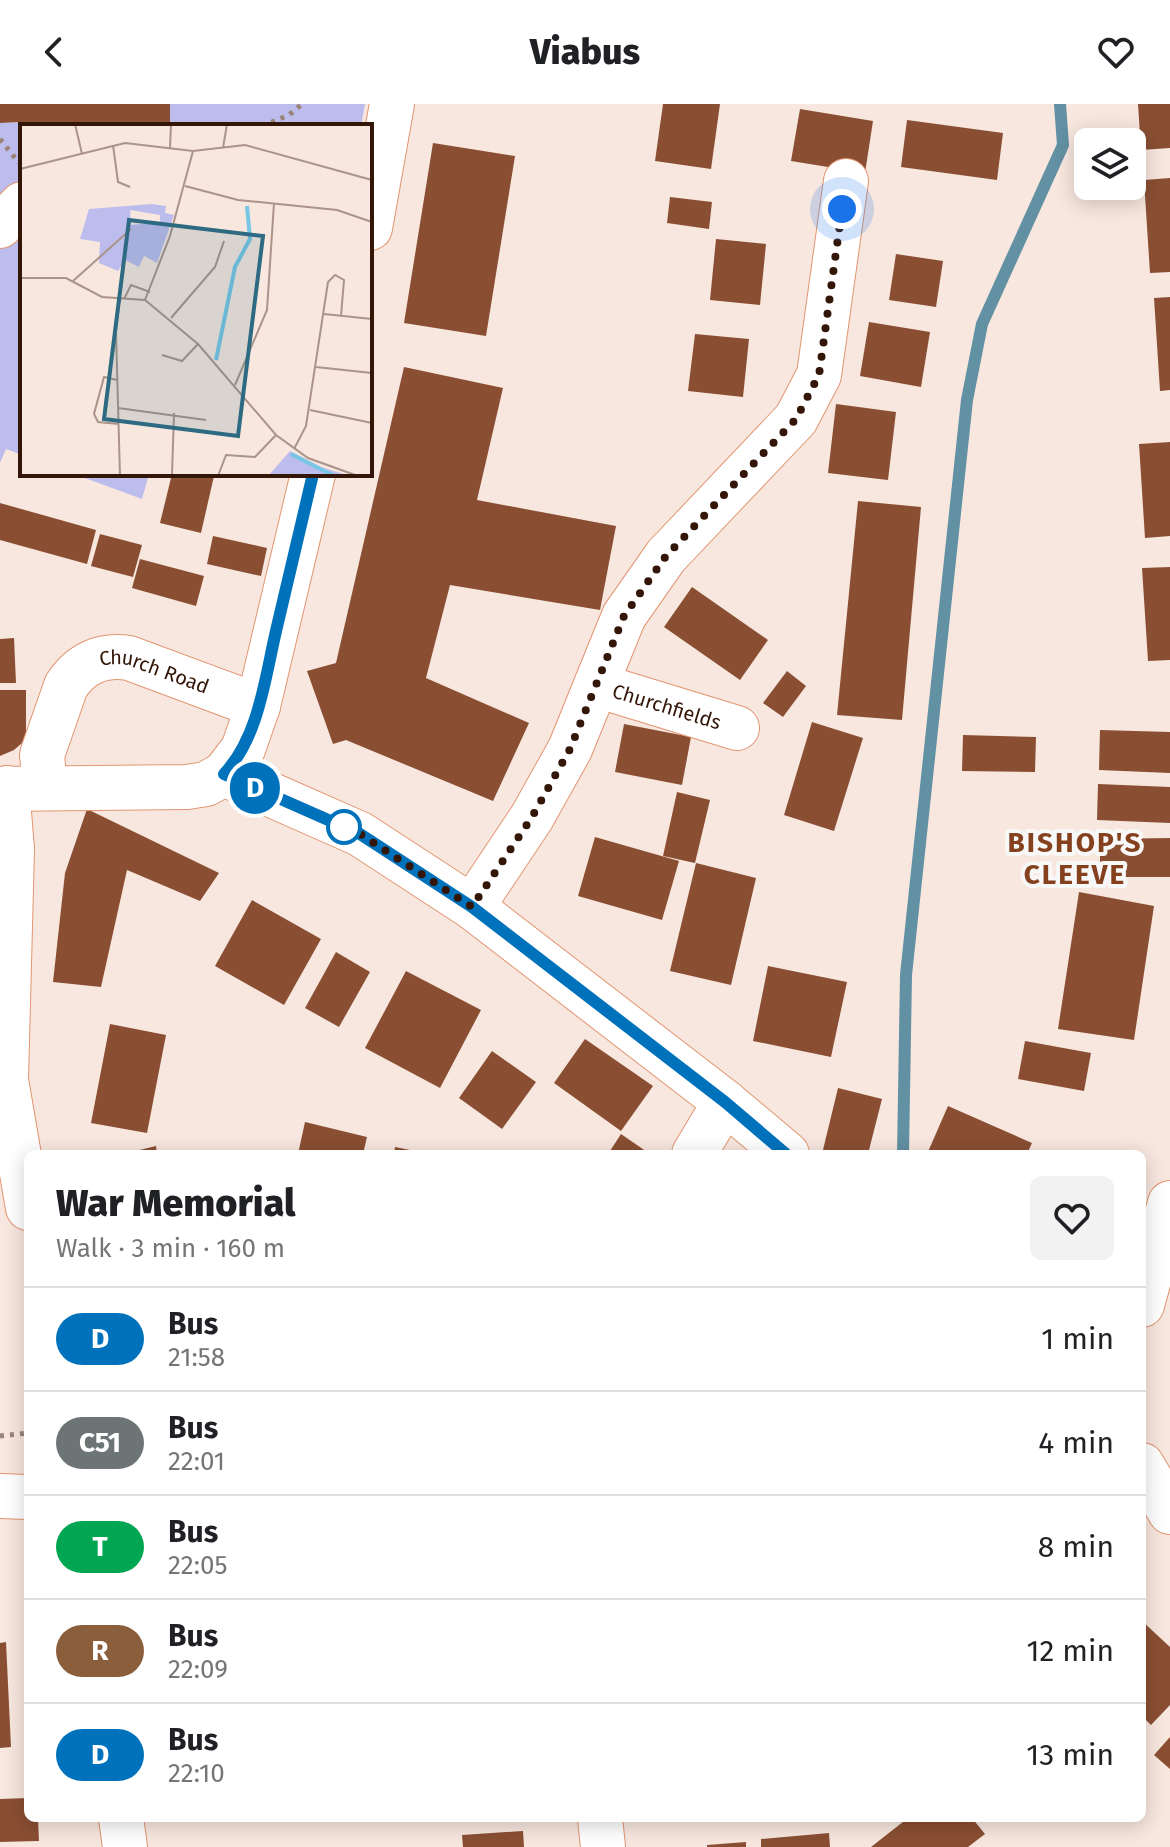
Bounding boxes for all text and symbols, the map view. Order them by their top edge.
icon: back [32,30,76,74]
text: Viabus [530,30,640,74]
icon: heart [1094,30,1138,74]
inset map [20,124,372,476]
map controls [1074,128,1146,200]
button: layers [1074,128,1146,200]
your location [822,189,862,229]
street label: Church Road [97,645,212,699]
street label: Churchfields [610,679,724,734]
line badge: D [229,762,281,814]
text: D [246,771,264,804]
unlabelled marker [327,810,361,844]
district label: BISHOP'S CLEEVE [1008,826,1142,891]
button: heart [1030,1176,1114,1260]
text: War Memorial [56,1180,295,1226]
text: Walk · 3 min · 160 m [56,1233,285,1264]
text: Bus [168,1306,218,1342]
text: 1 min [1041,1321,1114,1357]
text: D [91,1322,109,1355]
text: 21:58 [168,1342,225,1373]
text: Bus [168,1410,218,1446]
text: 4 min [1038,1425,1114,1461]
text: C51 [79,1426,121,1459]
text: 22:01 [168,1446,225,1477]
text: Bus [168,1514,218,1550]
text: 8 min [1038,1529,1114,1565]
text: T [92,1530,108,1563]
text: 22:05 [168,1550,228,1581]
text: Bus [168,1618,218,1654]
text: 12 min [1026,1633,1114,1669]
text: R [91,1634,109,1667]
text: 22:09 [168,1654,228,1685]
text: Bus [168,1722,218,1758]
text: 13 min [1026,1737,1114,1773]
text: D [91,1738,109,1771]
text: 22:10 [168,1758,225,1789]

